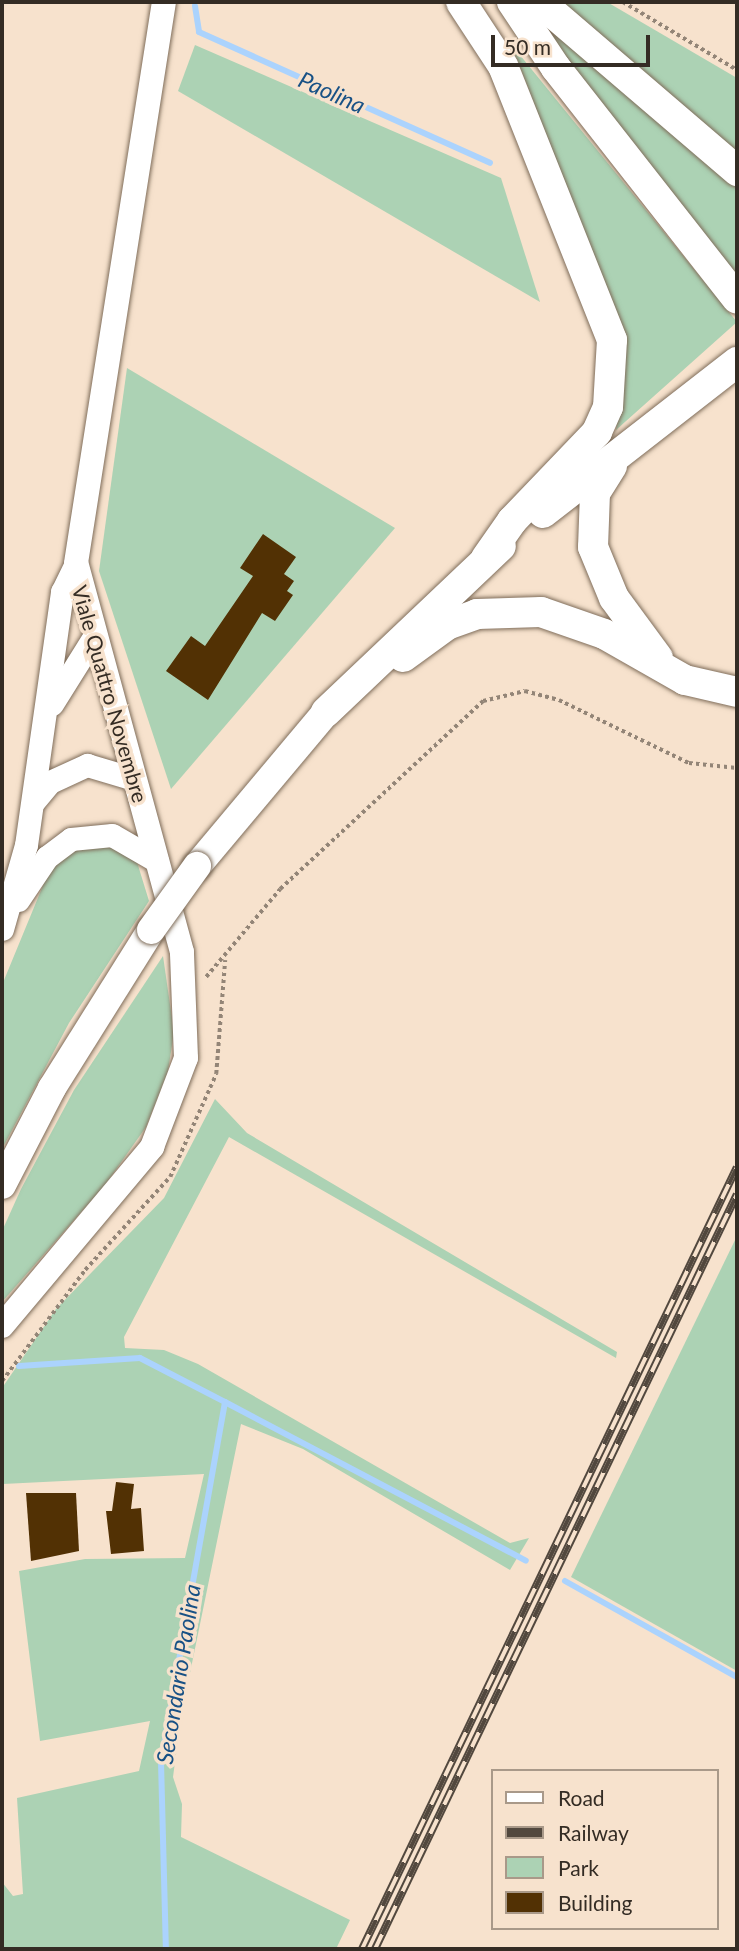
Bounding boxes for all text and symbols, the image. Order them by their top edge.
scale bar [494,21,653,65]
text: 50 m [504,34,551,59]
water label: Paolina [294,65,370,119]
street label: Viale Quattro Novembre [67,582,153,806]
water label: Secondario Paolina [150,1582,206,1766]
legend [490,1769,718,1930]
text: Road [558,1785,605,1810]
text: Railway [558,1820,629,1845]
text: Park [558,1855,599,1880]
text: Building [558,1890,633,1915]

